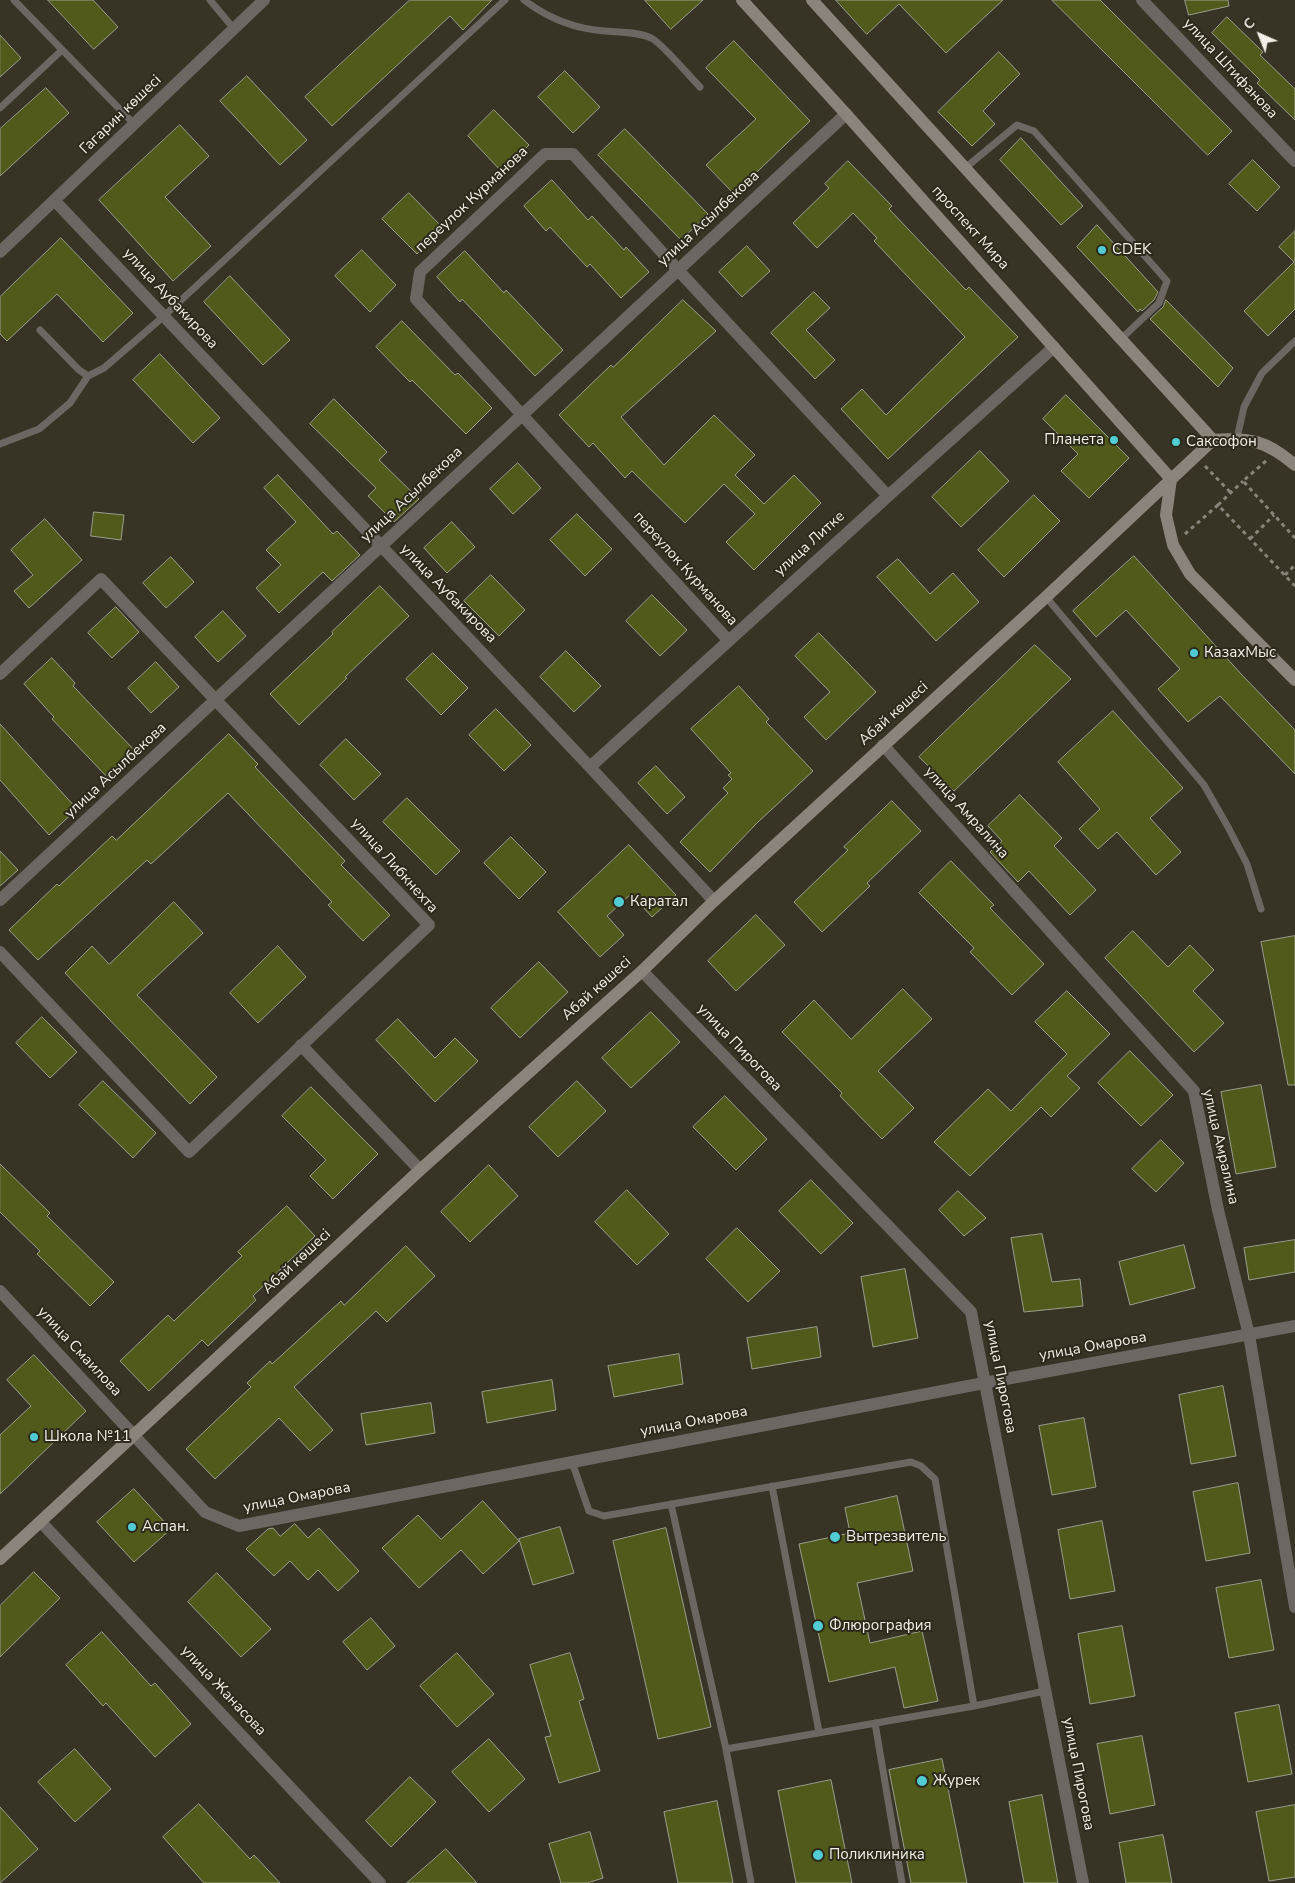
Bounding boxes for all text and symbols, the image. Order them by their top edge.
north arrow [1235,10,1285,60]
text: С [1239,14,1259,34]
street label: улица Штифанова [1179,15,1281,123]
street label: Гагарин көшесі [77,72,165,158]
street label: переулок Курманова [412,143,532,257]
street label: улица Асылбекова [654,167,764,271]
street label: проспект Мира [927,182,1013,274]
place label: CDEK [1112,241,1151,259]
marker: CDEK [1096,244,1108,256]
street label: улица Аубакирова [119,245,221,353]
place label: Планета [1044,431,1104,449]
place label: Саксофон [1186,433,1257,451]
marker: Планета [1108,434,1120,446]
marker: Саксофон [1170,436,1182,448]
street label: улица Асылбекова [357,443,467,547]
street label: переулок Курманова [629,508,741,630]
street label: улица Литке [771,508,849,580]
street label: улица Аубакирова [396,541,500,647]
place label: КазахМыс [1204,644,1276,662]
marker: КазахМыс [1188,647,1200,659]
street label: Абай көшесі [856,678,932,750]
street label: улица Асылбекова [61,719,171,823]
street label: улица Амралина [920,763,1012,863]
street label: улица Либкнехта [347,815,441,917]
place label: Каратал [630,893,688,911]
marker: Каратал [612,895,626,909]
street label: Абай көшесі [559,953,635,1025]
street label: улица Пирогова [693,1001,785,1095]
street label: улица Амралина [1198,1088,1242,1206]
street label: Абай көшесі [259,1226,335,1298]
street label: улица Смаилова [33,1303,125,1401]
street label: улица Пирогова [980,1319,1020,1435]
street label: улица Омарова [1038,1329,1148,1365]
street label: улица Омарова [639,1403,749,1441]
place label: Школа №11 [44,1428,131,1446]
marker: Школа №11 [28,1431,40,1443]
street label: улица Омарова [242,1479,352,1517]
place label: Аспан. [142,1518,189,1536]
marker: Аспан. [126,1521,138,1533]
place label: Вытрезвитель [846,1528,947,1546]
marker: Вытрезвитель [828,1530,842,1544]
place label: Флюрография [829,1617,931,1635]
marker: Флюрография [811,1619,825,1633]
street label: улица Жанасова [177,1642,269,1740]
street label: улица Пирогова [1058,1716,1098,1832]
place label: Журек [933,1772,980,1790]
marker: Журек [915,1774,929,1788]
place label: Поликлиника [829,1846,925,1864]
marker: Поликлиника [811,1848,825,1862]

